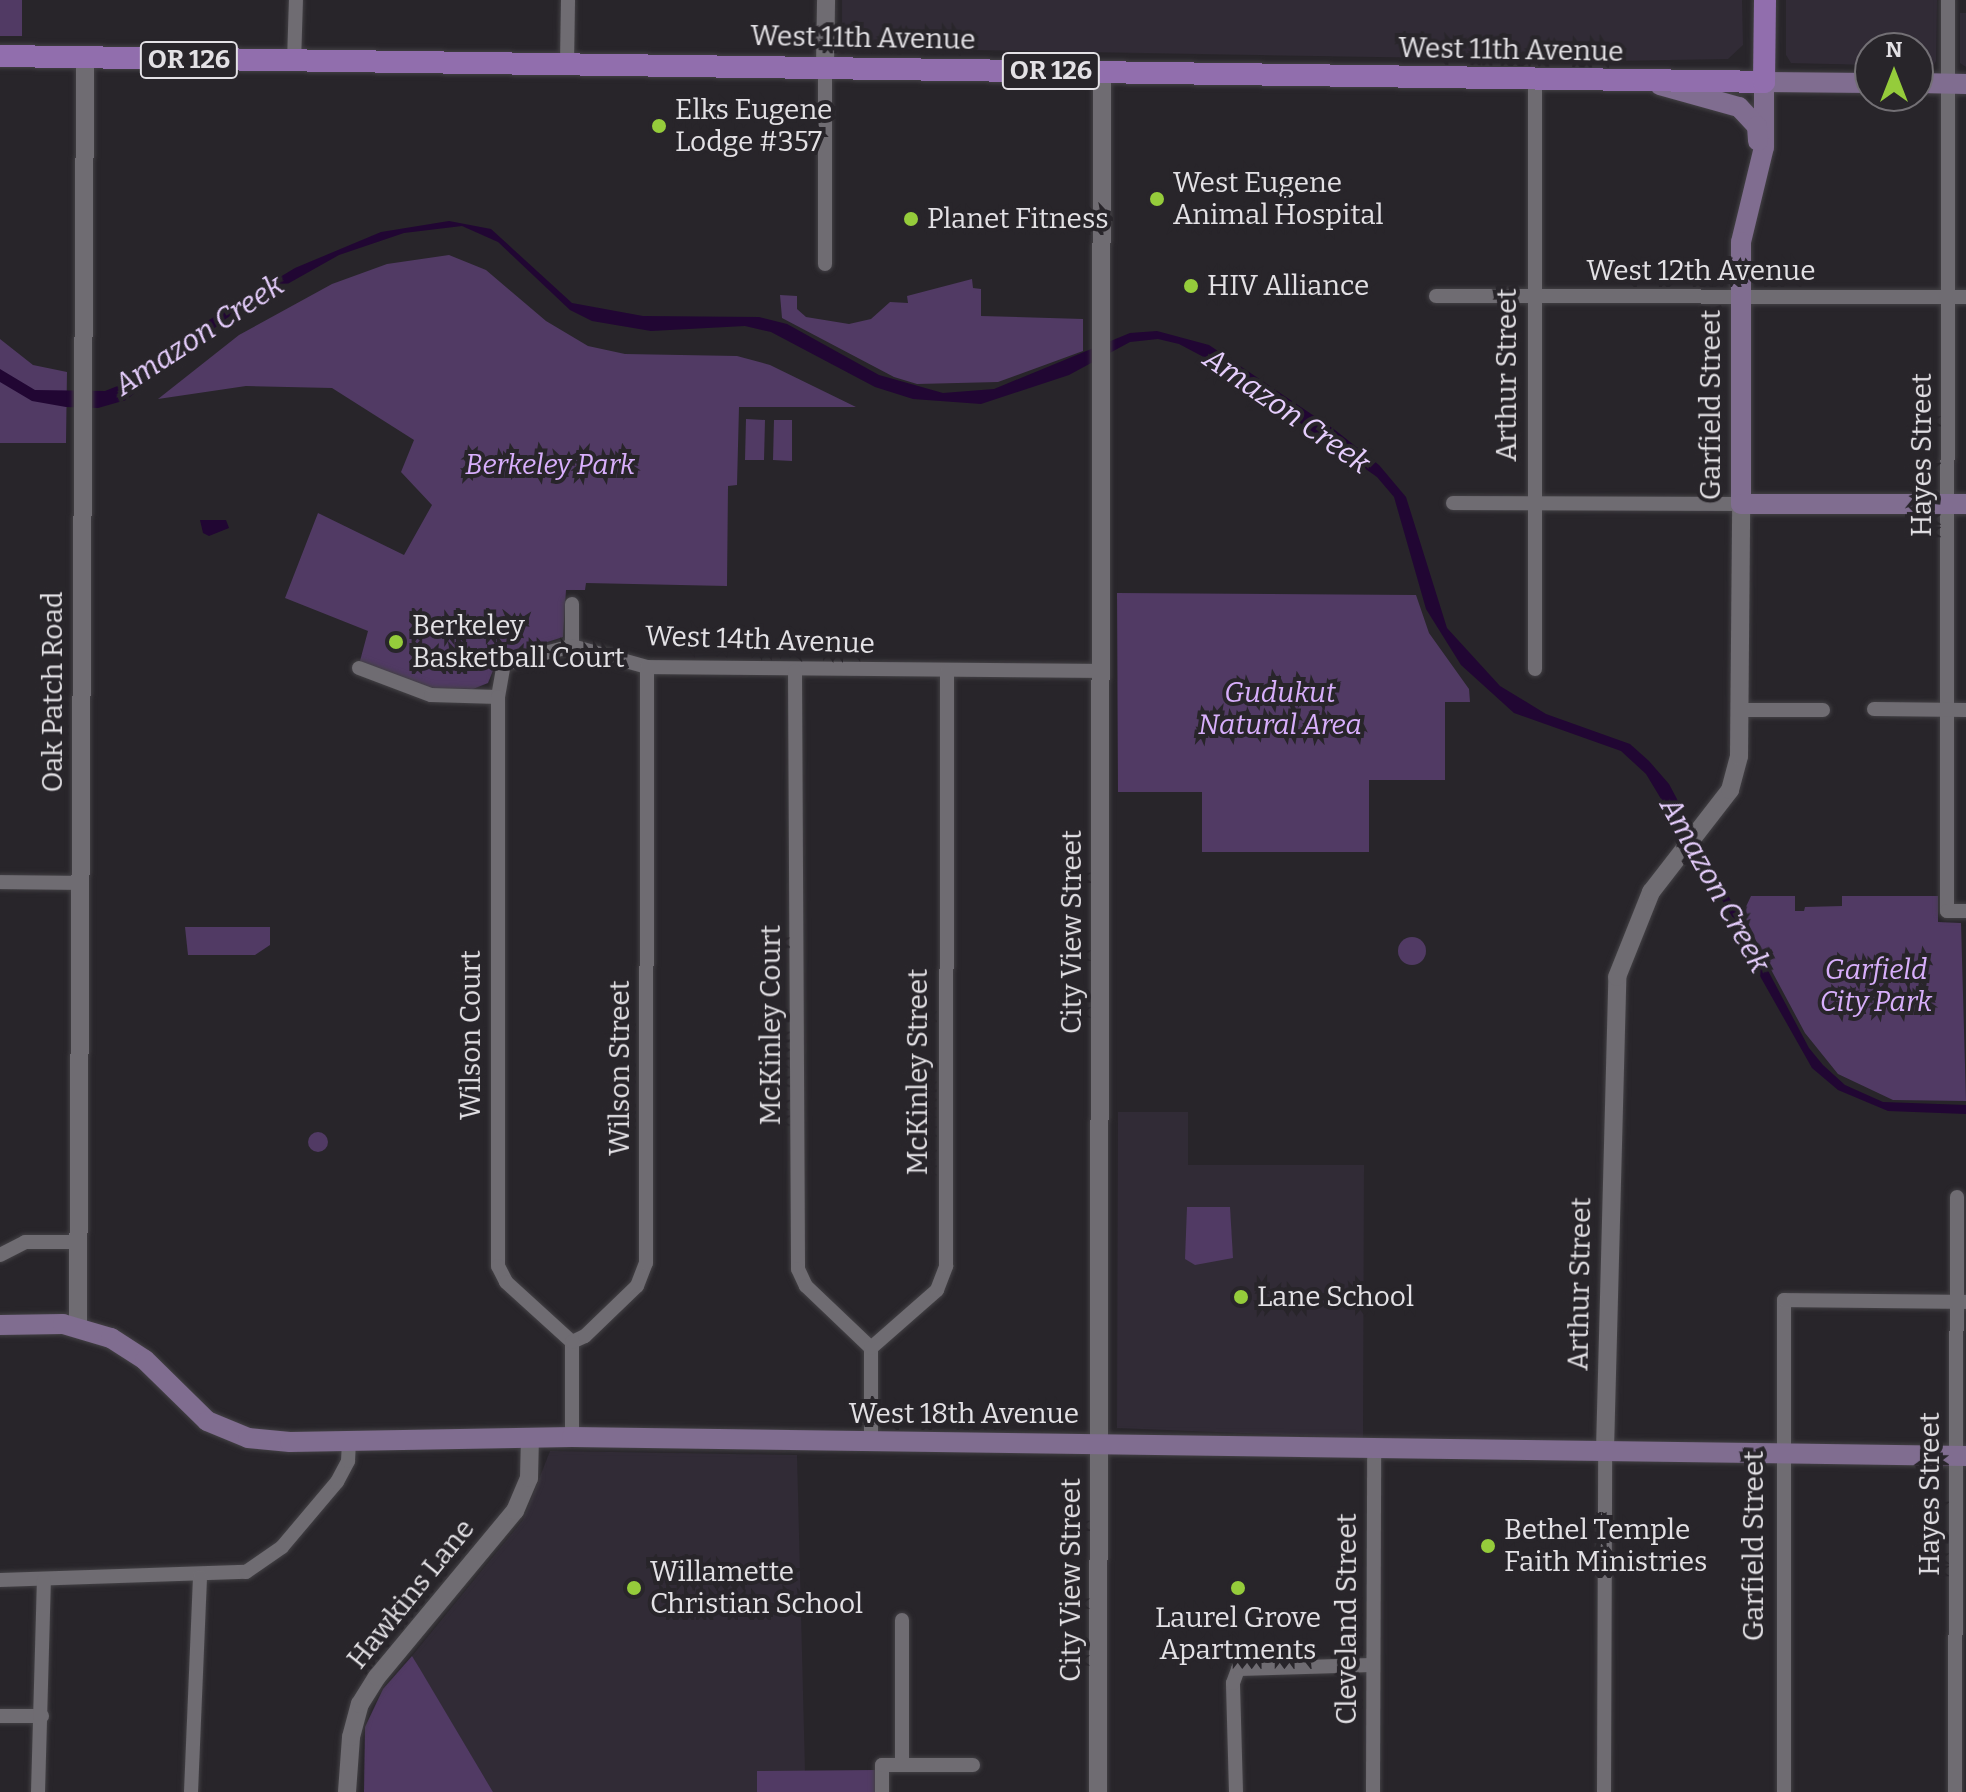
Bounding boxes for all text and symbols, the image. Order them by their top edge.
street label: West 11th Avenue [750,19,976,57]
street label: West 11th Avenue [1398,31,1624,69]
north arrow [1854,32,1934,112]
text: N [1886,36,1902,63]
road number: OR 126 [139,38,239,82]
road number: OR 126 [1001,49,1101,93]
place label: Elks Eugene Lodge #357 [675,93,832,159]
marker: Elks Eugene Lodge #357 [650,117,668,135]
place label: West Eugene Animal Hospital [1173,166,1384,232]
marker: West Eugene Animal Hospital [1148,190,1166,208]
place label: Planet Fitness [927,202,1109,236]
marker: Planet Fitness [902,210,920,228]
street label: West 12th Avenue [1587,254,1815,288]
water label: Amazon Creek [108,267,290,403]
place label: HIV Alliance [1207,269,1369,303]
marker: HIV Alliance [1182,277,1200,295]
street label: Arthur Street [1490,288,1524,462]
street label: Garfield Street [1694,310,1728,500]
water label: Amazon Creek [1197,340,1377,482]
street label: Hayes Street [1905,373,1939,537]
park label: Berkeley Park [465,448,635,482]
street label: Oak Patch Road [36,592,70,792]
place label: Berkeley Basketball Court [412,609,625,675]
street label: West 14th Avenue [644,619,876,661]
marker: Berkeley Basketball Court [387,633,405,651]
park label: Gudukut Natural Area [1198,676,1362,742]
water label: Amazon Creek [1652,791,1778,979]
street label: City View Street [1055,830,1089,1034]
street label: McKinley Court [754,925,788,1125]
street label: Wilson Court [454,950,488,1120]
park label: Garfield City Park [1820,953,1932,1019]
street label: McKinley Street [901,969,935,1175]
street label: Wilson Street [603,980,637,1156]
street label: Arthur Street [1562,1197,1598,1371]
place label: Lane School [1257,1280,1414,1314]
marker: Lane School [1232,1288,1250,1306]
street label: West 18th Avenue [849,1397,1079,1431]
street label: Hayes Street [1913,1412,1947,1576]
street label: Garfield Street [1737,1451,1771,1641]
street label: City View Street [1054,1478,1088,1682]
street label: Hawkins Lane [341,1513,481,1675]
street label: Cleveland Street [1330,1513,1364,1725]
place label: Bethel Temple Faith Ministries [1504,1513,1707,1579]
marker: Bethel Temple Faith Ministries [1479,1537,1497,1555]
place label: Willamette Christian School [650,1555,863,1621]
marker: Willamette Christian School [625,1579,643,1597]
marker: Laurel Grove Apartments [1229,1579,1247,1597]
place label: Laurel Grove Apartments [1155,1601,1321,1667]

